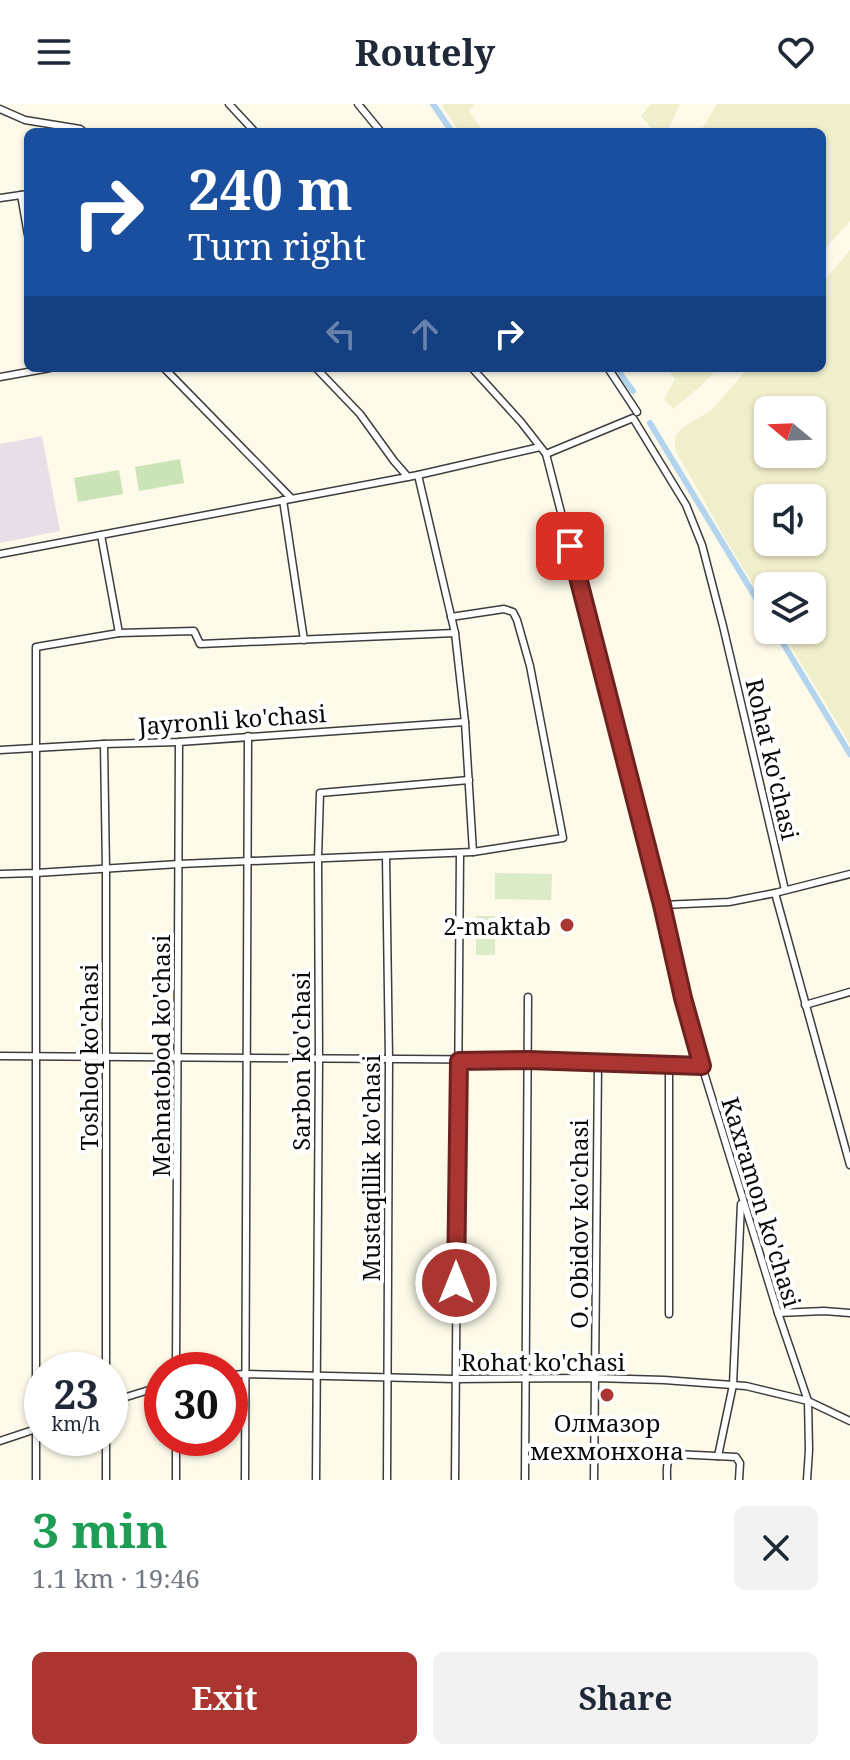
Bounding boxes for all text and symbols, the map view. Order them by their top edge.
text: Routely [355,28,495,77]
icon: menu [32,30,76,74]
icon: heart [774,30,818,74]
text: 240 m [188,150,353,226]
icon: right [56,160,160,264]
text: Turn right [188,222,366,271]
icon: left [319,312,363,356]
icon: ahead [403,312,447,356]
icon: right [487,312,531,356]
north arrow [754,396,826,468]
map controls [754,396,826,644]
button: sound [754,484,826,556]
pin [536,512,604,580]
icon: arrive [548,524,592,568]
button: layers [754,572,826,644]
street label: Rohat ko'chasi [738,675,808,843]
street label: Jayronli ko'chasi [136,696,327,742]
place label: 2-maktab [443,909,551,942]
marker: 2-maktab [558,916,576,934]
street label: Mehnatobod ko'chasi [144,934,177,1177]
street label: Toshloq ko'chasi [72,963,105,1150]
street label: Sarbon ko'chasi [284,971,317,1151]
street label: Mustaqillik ko'chasi [354,1054,387,1282]
street label: Kaxramon ko'chasi [714,1093,810,1311]
street label: O. Obidov ko'chasi [562,1119,595,1329]
position arrow [414,1241,498,1325]
street label: Rohat ko'chasi [461,1345,625,1378]
speed limit sign: 30 [144,1352,248,1456]
text: 23 [53,1366,99,1421]
marker: Олмазор мехмонхона [598,1386,616,1404]
place label: Олмазор мехмонхона [530,1406,684,1467]
text: km/h [51,1410,101,1437]
text: 3 min [32,1497,168,1562]
button: close [734,1506,818,1590]
text: 1.1 km · 19:46 [32,1560,200,1596]
button: Exit [32,1652,417,1744]
button: Share [433,1652,818,1744]

